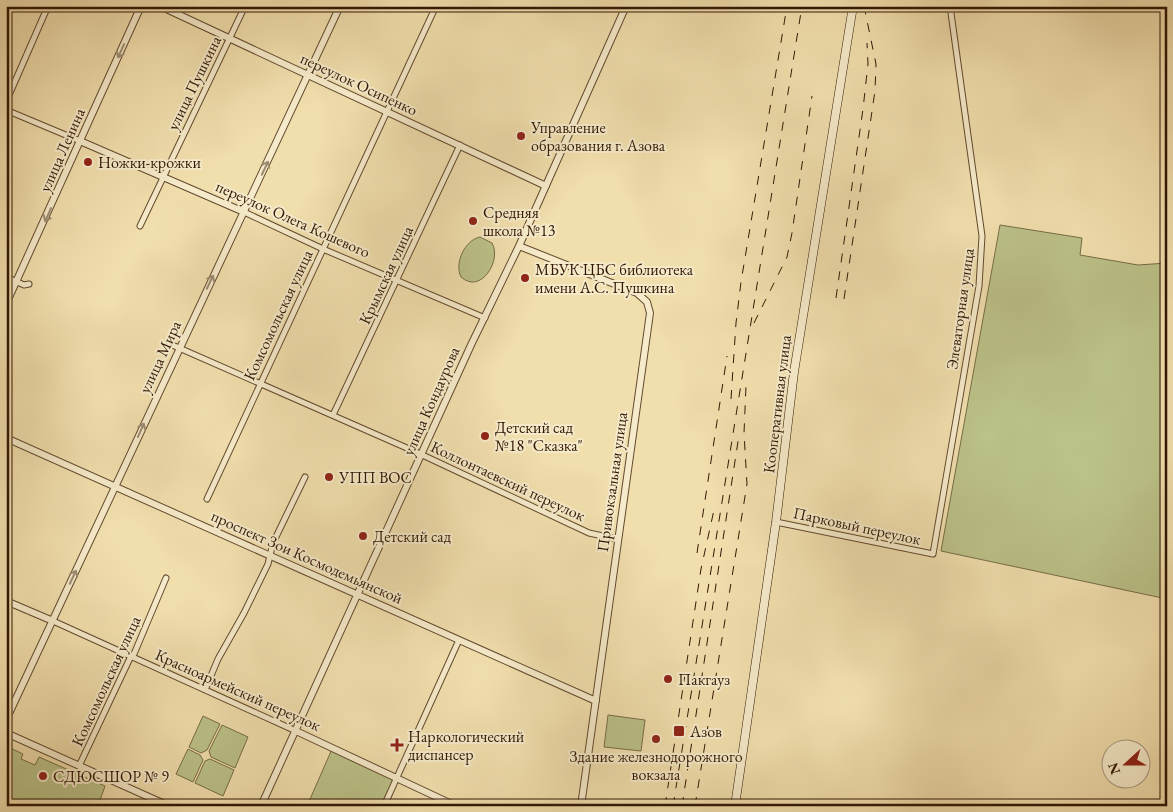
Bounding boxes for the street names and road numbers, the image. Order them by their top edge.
street label: улица Пушкина [162,32,226,134]
street label: переулок Осипенко [297,48,421,120]
street label: улица Ленина [34,104,90,195]
street label: переулок Олега Кошевого [213,176,373,263]
street label: Крымская улица [354,222,418,328]
street label: Комсомольская улица [239,246,318,384]
street label: Элеваторная улица [941,246,979,371]
street label: улица Мира [134,317,186,397]
street label: Кооперативная улица [758,333,796,474]
street label: улица Кондаурова [398,343,465,459]
street label: Привокзальная улица [592,410,632,553]
street label: Коллонтаевский переулок [427,436,589,526]
street label: Парковый переулок [791,502,923,550]
street label: проспект Зои Космодемьянской [208,505,407,609]
street label: Комсомольская улица [67,612,146,750]
street label: Красноармейский переулок [152,644,324,736]

